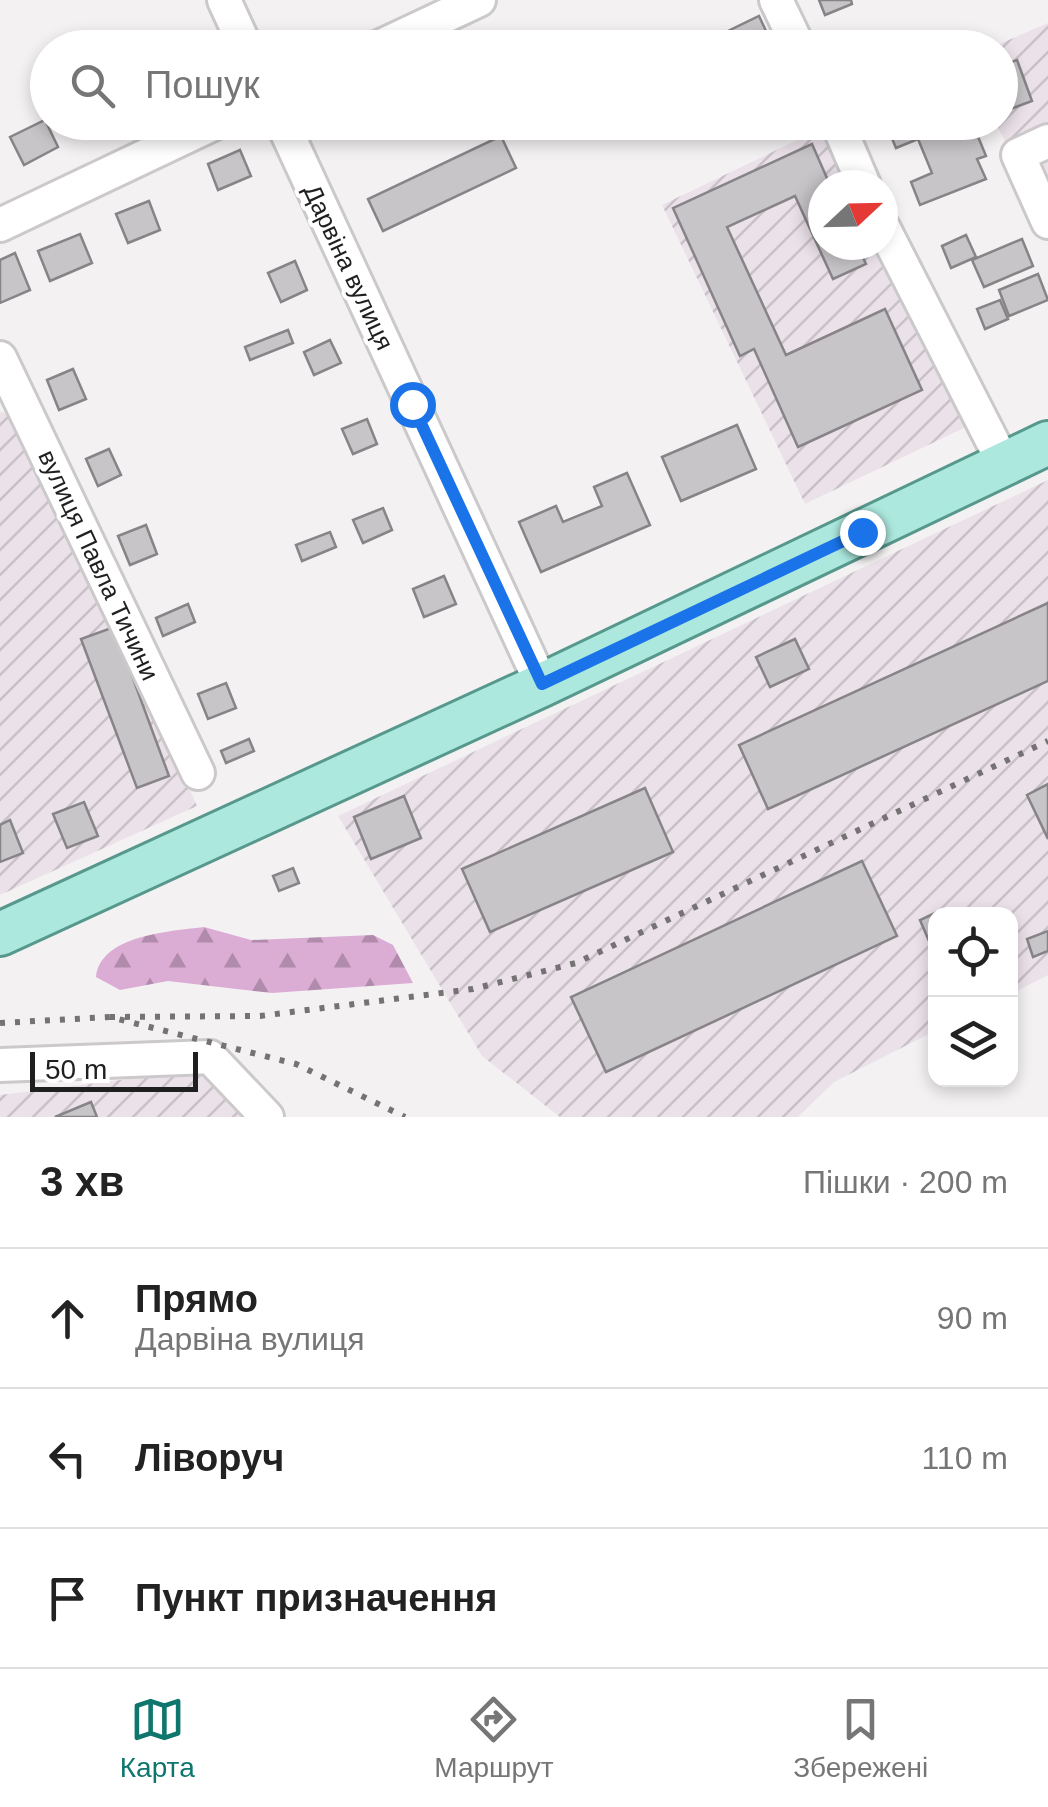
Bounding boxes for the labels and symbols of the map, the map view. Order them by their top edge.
north arrow [808,170,898,260]
street label: Дарвіна вулиця [298,180,400,354]
route start [390,382,436,428]
street label: вулиця Павла Тичини [33,445,165,685]
route end [840,510,886,556]
scale bar [30,1047,198,1092]

